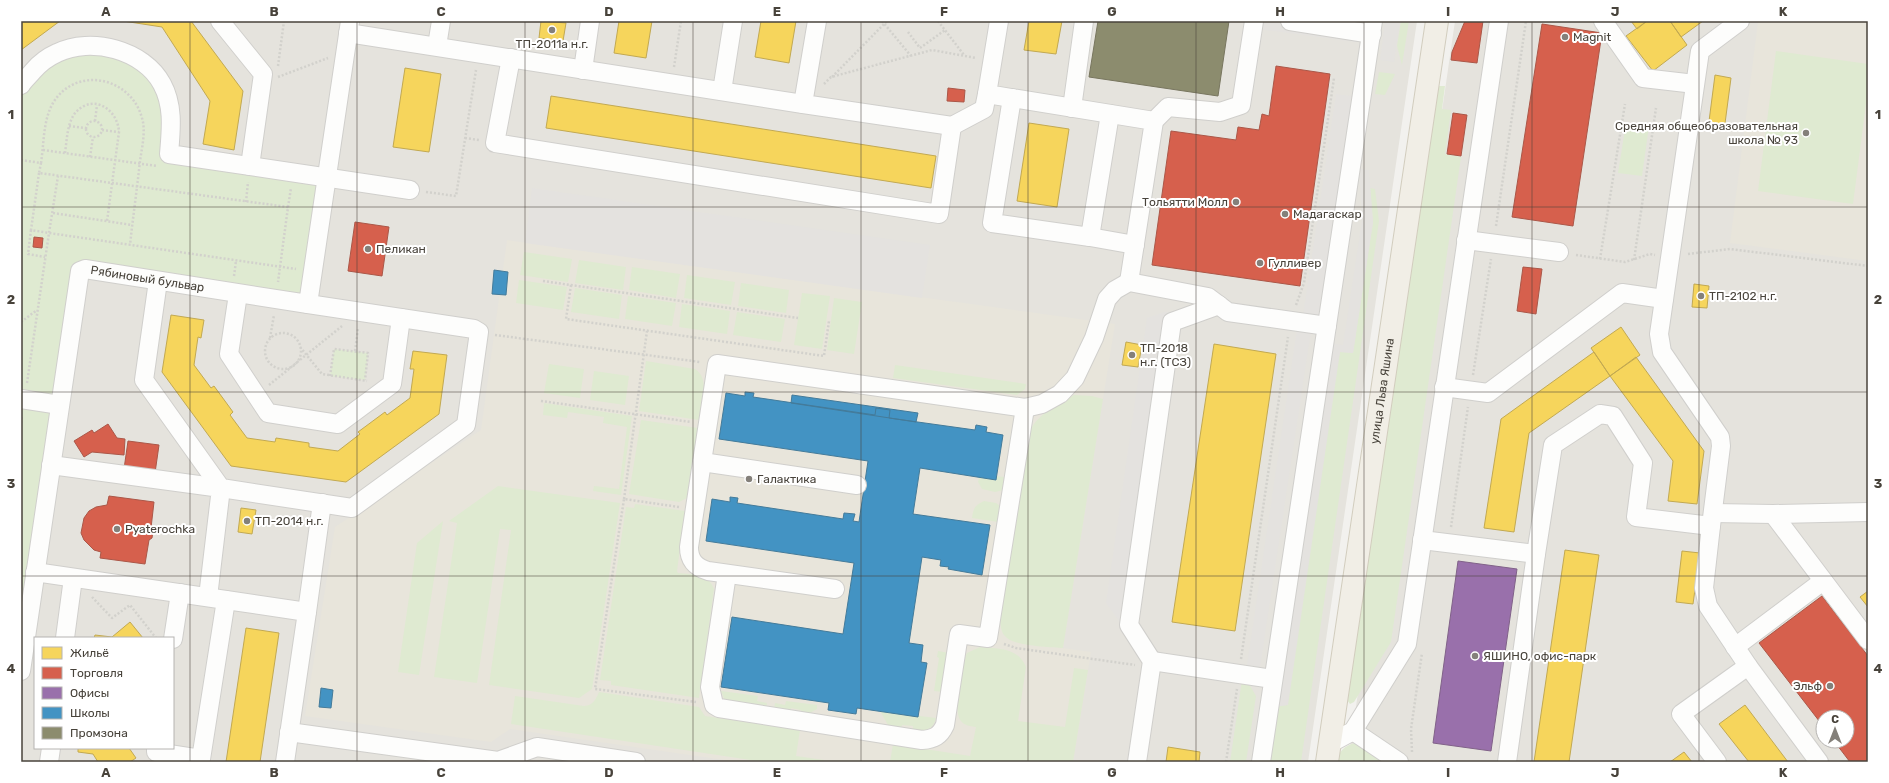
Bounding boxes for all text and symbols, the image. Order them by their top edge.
text: A [101,4,111,19]
text: B [269,4,279,19]
text: C [436,4,446,19]
text: D [604,4,614,19]
text: E [773,4,781,19]
text: F [940,4,948,19]
text: G [1107,4,1117,19]
text: H [1275,4,1285,19]
text: I [1446,4,1450,19]
text: J [1611,4,1619,19]
text: K [1779,4,1788,19]
marker: ТП-2011а н.г. [547,25,557,35]
place label: Magnit [1573,30,1611,44]
marker: Magnit [1560,32,1570,42]
place label: ТП-2011а н.г. [516,37,588,51]
text: 1 [8,107,14,122]
text: 1 [1875,107,1881,122]
place label: Средняя общеобразовательная школа № 93 [1615,119,1798,147]
marker: Средняя общеобразовательная школа № 93 [1801,128,1811,138]
place label: Тольятти Молл [1142,195,1228,209]
marker: Тольятти Молл [1231,197,1241,207]
place label: Мадагаскар [1293,207,1362,221]
marker: Мадагаскар [1280,209,1290,219]
place label: Пеликан [376,242,426,256]
marker: Пеликан [363,244,373,254]
place label: Гулливер [1268,256,1321,270]
marker: Гулливер [1255,258,1265,268]
street label: Рябиновый бульвар [90,263,205,295]
place label: ТП-2102 н.г. [1709,289,1777,303]
marker: ТП-2102 н.г. [1696,291,1706,301]
text: 2 [7,292,15,307]
text: 2 [1874,292,1882,307]
street label: улица Льва Яшина [1367,337,1397,445]
place label: ТП-2018 н.г. (ТСЗ) [1140,341,1191,369]
marker: ТП-2018 н.г. (ТСЗ) [1127,350,1137,360]
place label: Галактика [757,472,816,486]
marker: Галактика [744,474,754,484]
text: 3 [7,476,16,491]
text: 3 [1874,476,1883,491]
place label: ТП-2014 н.г. [255,514,323,528]
marker: ТП-2014 н.г. [242,516,252,526]
place label: Pyaterochka [125,522,195,536]
marker: Pyaterochka [112,524,122,534]
legend [34,637,174,749]
text: Жильё [70,646,109,660]
place label: ЯШИНО, офис-парк [1483,649,1597,663]
marker: ЯШИНО, офис-парк [1470,651,1480,661]
text: 4 [7,661,16,676]
text: 4 [1874,661,1883,676]
text: Торговля [70,666,123,680]
place label: Эльф [1793,679,1822,693]
marker: Эльф [1825,681,1835,691]
text: Офисы [70,686,109,700]
text: Школы [70,706,110,720]
north arrow [1815,709,1855,749]
text: С [1831,713,1839,726]
text: Промзона [70,726,128,740]
text: A [101,765,111,780]
text: B [269,765,279,780]
text: C [436,765,446,780]
text: D [604,765,614,780]
text: E [773,765,781,780]
text: F [940,765,948,780]
text: G [1107,765,1117,780]
text: H [1275,765,1285,780]
text: I [1446,765,1450,780]
text: J [1611,765,1619,780]
text: K [1779,765,1788,780]

